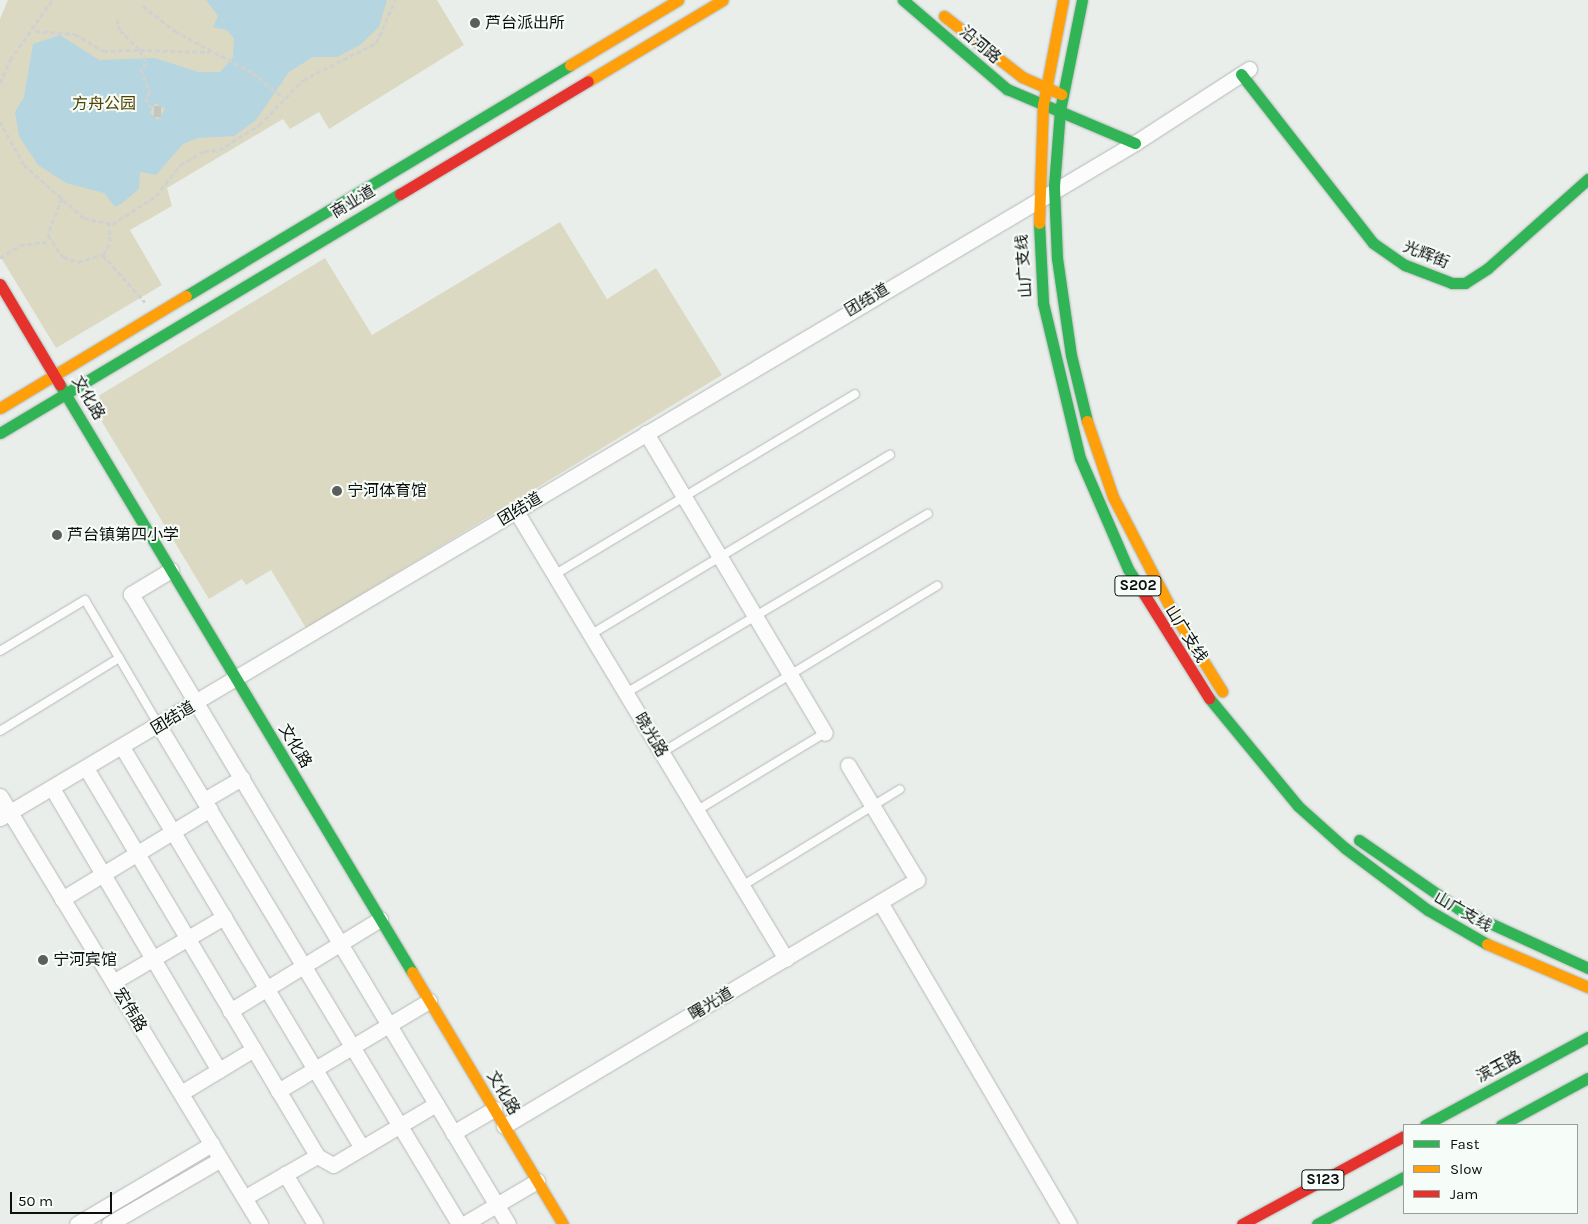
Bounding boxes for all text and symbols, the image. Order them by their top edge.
place label: 芦台派出所 [485,13,565,33]
marker: 芦台派出所 [469,17,481,29]
street label: 沿河路 [955,22,1005,68]
park label: 方舟公园 [72,94,136,114]
street label: 商业道 [327,181,379,223]
street label: 山广支线 [1012,233,1036,299]
street label: 光辉街 [1400,237,1452,273]
street label: 团结道 [841,279,893,321]
street label: 文化路 [67,372,109,424]
place label: 宁河体育馆 [347,481,427,501]
marker: 宁河体育馆 [331,485,343,497]
street label: 团结道 [494,488,546,530]
place label: 芦台镇第四小学 [67,525,179,545]
marker: 芦台镇第四小学 [51,529,63,541]
road number: S202 [1114,574,1162,598]
street label: 山广支线 [1161,602,1211,666]
street label: 团结道 [147,697,199,739]
street label: 晓光路 [630,709,672,761]
street label: 文化路 [274,720,316,772]
street label: 山广支线 [1430,888,1496,936]
place label: 宁河宾馆 [53,950,117,970]
marker: 宁河宾馆 [37,954,49,966]
street label: 曙光道 [685,983,737,1025]
street label: 宏伟路 [109,984,151,1036]
street label: 滨玉路 [1473,1047,1525,1087]
street label: 文化路 [482,1067,524,1119]
legend [1403,1124,1578,1214]
text: Fast [1450,1135,1479,1153]
text: Slow [1450,1160,1482,1178]
road number: S123 [1300,1168,1346,1192]
scale bar [12,1182,115,1214]
text: Jam [1450,1185,1478,1203]
text: 50 m [18,1192,53,1210]

